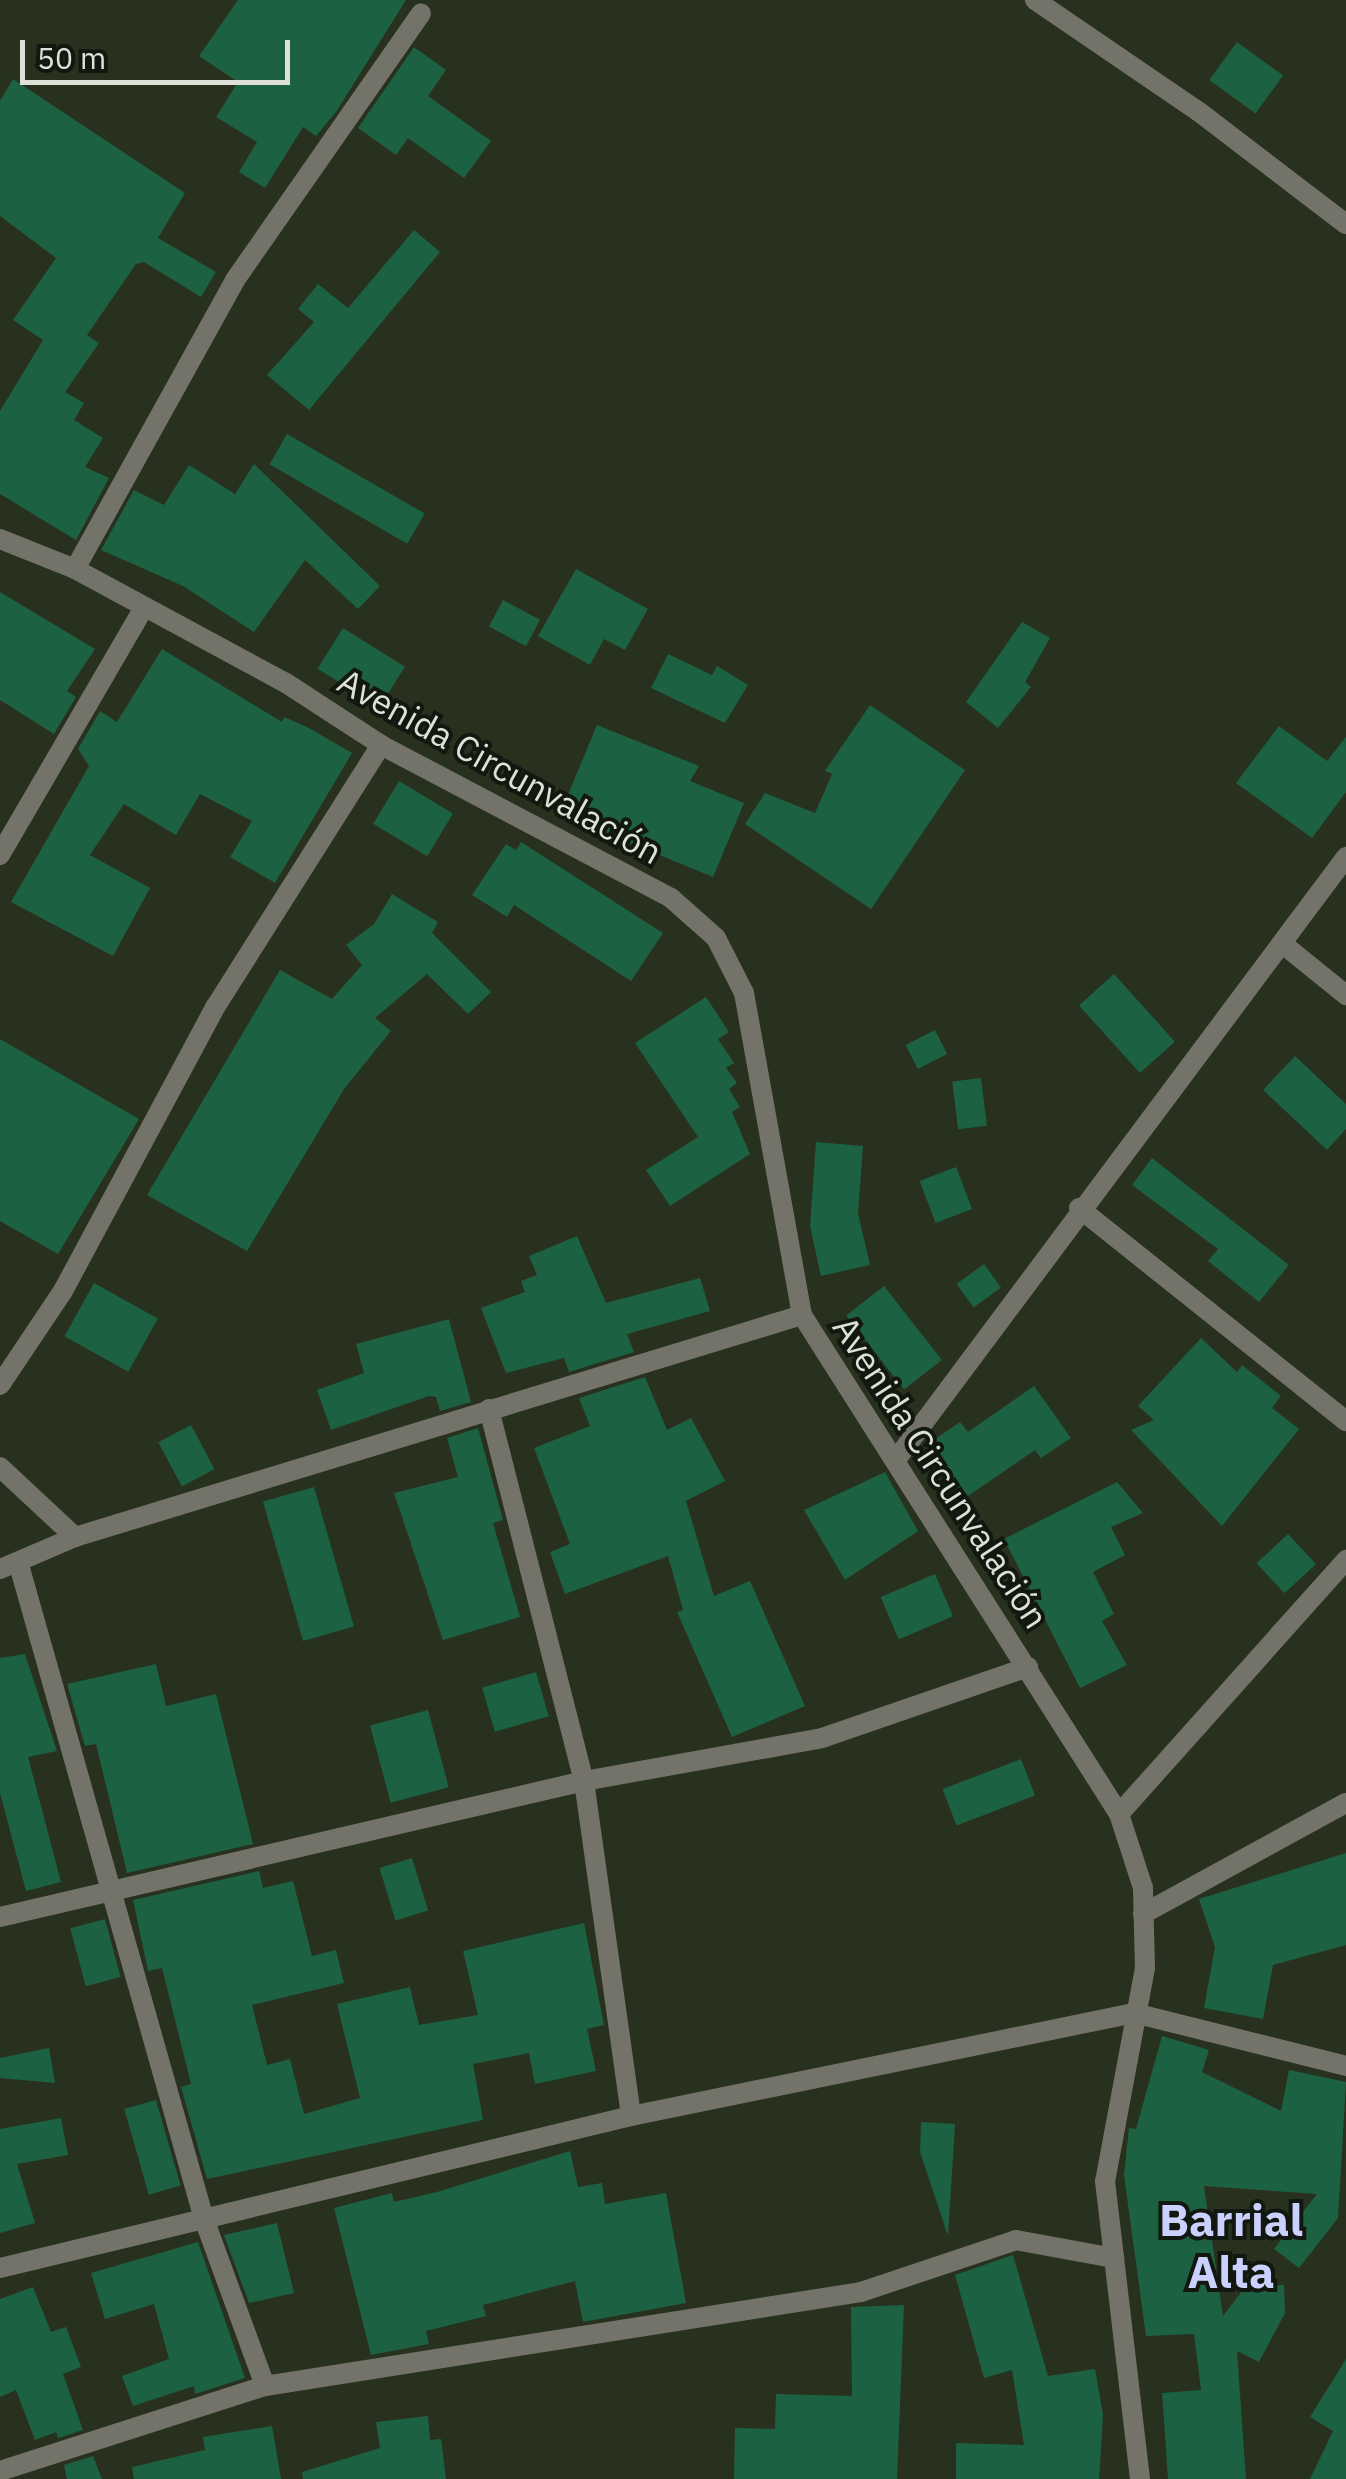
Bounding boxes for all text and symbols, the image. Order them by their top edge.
scale bar [25,20,295,82]
text: 50 m [37,38,106,77]
street label: Avenida Circunvalación [331,659,669,873]
street label: Avenida Circunvalación [824,1308,1058,1636]
district label: Barrial Alta [1159,2193,1303,2299]

